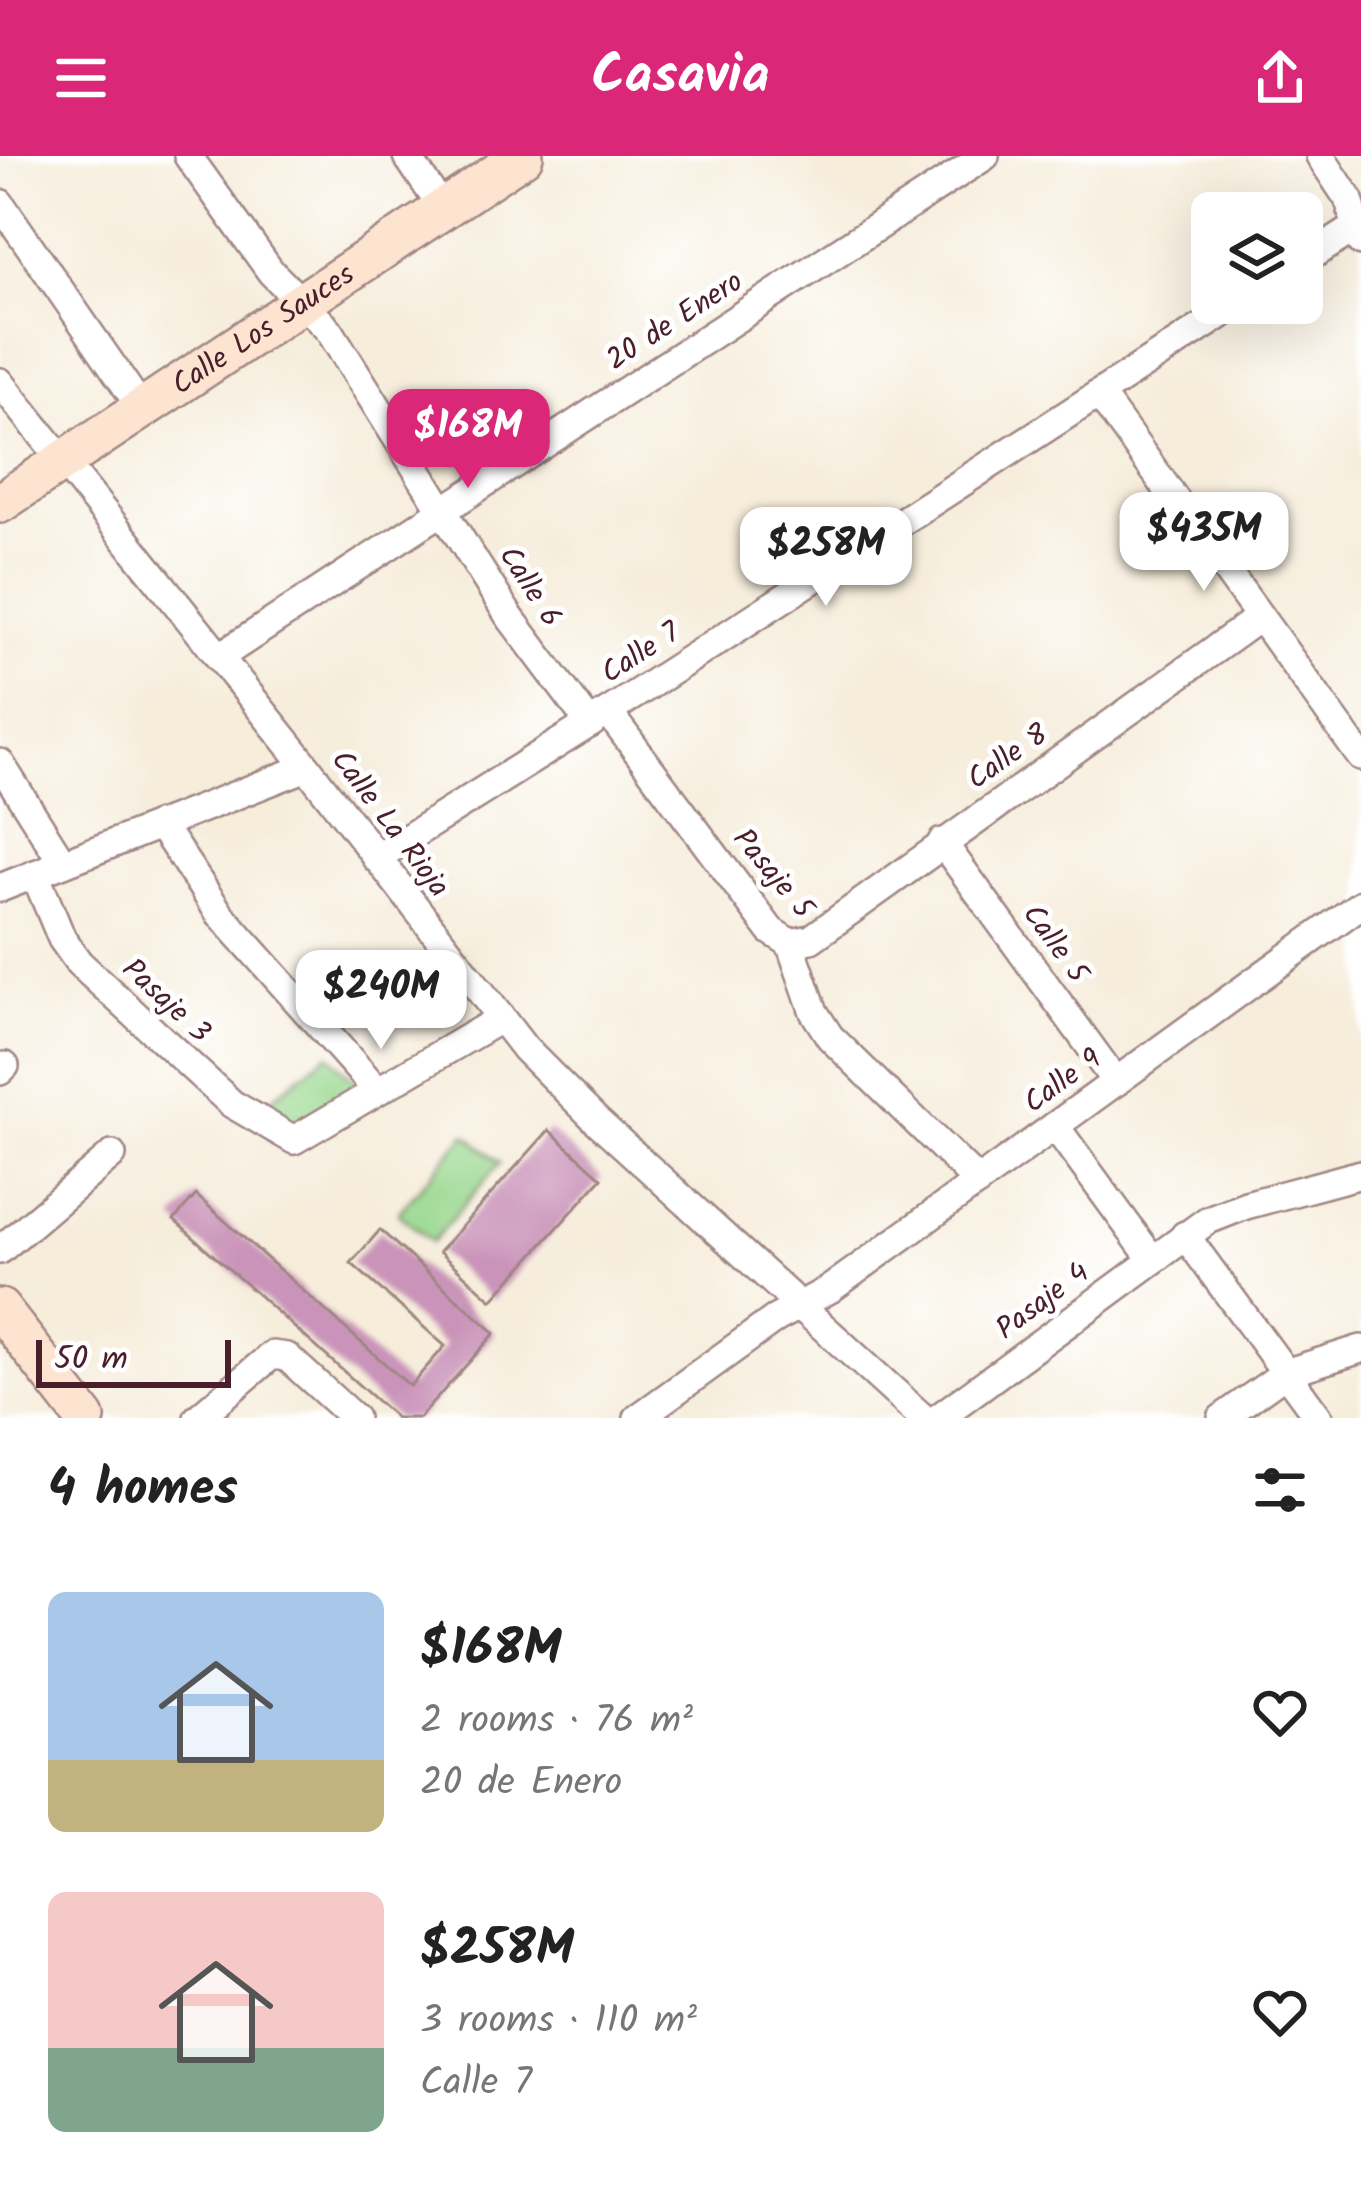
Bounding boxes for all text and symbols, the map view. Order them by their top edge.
text: Casavia [592,35,769,121]
icon: menu [48,45,114,111]
icon: share [1247,45,1313,111]
map controls [1191,192,1323,324]
button: layers [1191,192,1323,324]
street label: Calle Los Sauces [162,252,365,409]
street label: 20 de Enero [597,259,753,384]
pin: $168M [384,389,552,491]
text: $168M [414,397,522,459]
pin: $435M [1120,492,1288,594]
text: $435M [1147,500,1261,562]
pin: $258M [742,507,910,609]
text: $258M [767,515,885,577]
street label: Calle 6 [485,537,574,637]
street label: Calle 7 [592,609,691,697]
street label: Calle 8 [957,712,1060,803]
street label: Calle La Rioja [318,740,461,908]
street label: Pasaje 5 [720,818,826,932]
street label: Calle 5 [1009,894,1101,996]
street label: Pasaje 3 [110,947,221,1056]
pin: $240M [297,950,465,1052]
text: $240M [323,958,439,1020]
street label: Calle 9 [1014,1036,1113,1127]
street label: Pasaje 4 [986,1250,1100,1353]
scale bar [36,1334,231,1387]
text: 50 m [54,1334,128,1387]
text: 4 homes [48,1450,238,1531]
icon: filters [1247,1457,1313,1523]
text: $168M [420,1610,562,1691]
icon: home [144,1640,288,1784]
icon: heart [1247,1679,1313,1745]
text: 2 rooms · 76 m² [420,1691,693,1753]
text: 20 de Enero [420,1753,622,1815]
text: $258M [420,1910,574,1991]
icon: home [144,1940,288,2084]
icon: heart [1247,1979,1313,2045]
text: 3 rooms · 110 m² [420,1991,697,2053]
text: Calle 7 [420,2053,532,2115]

